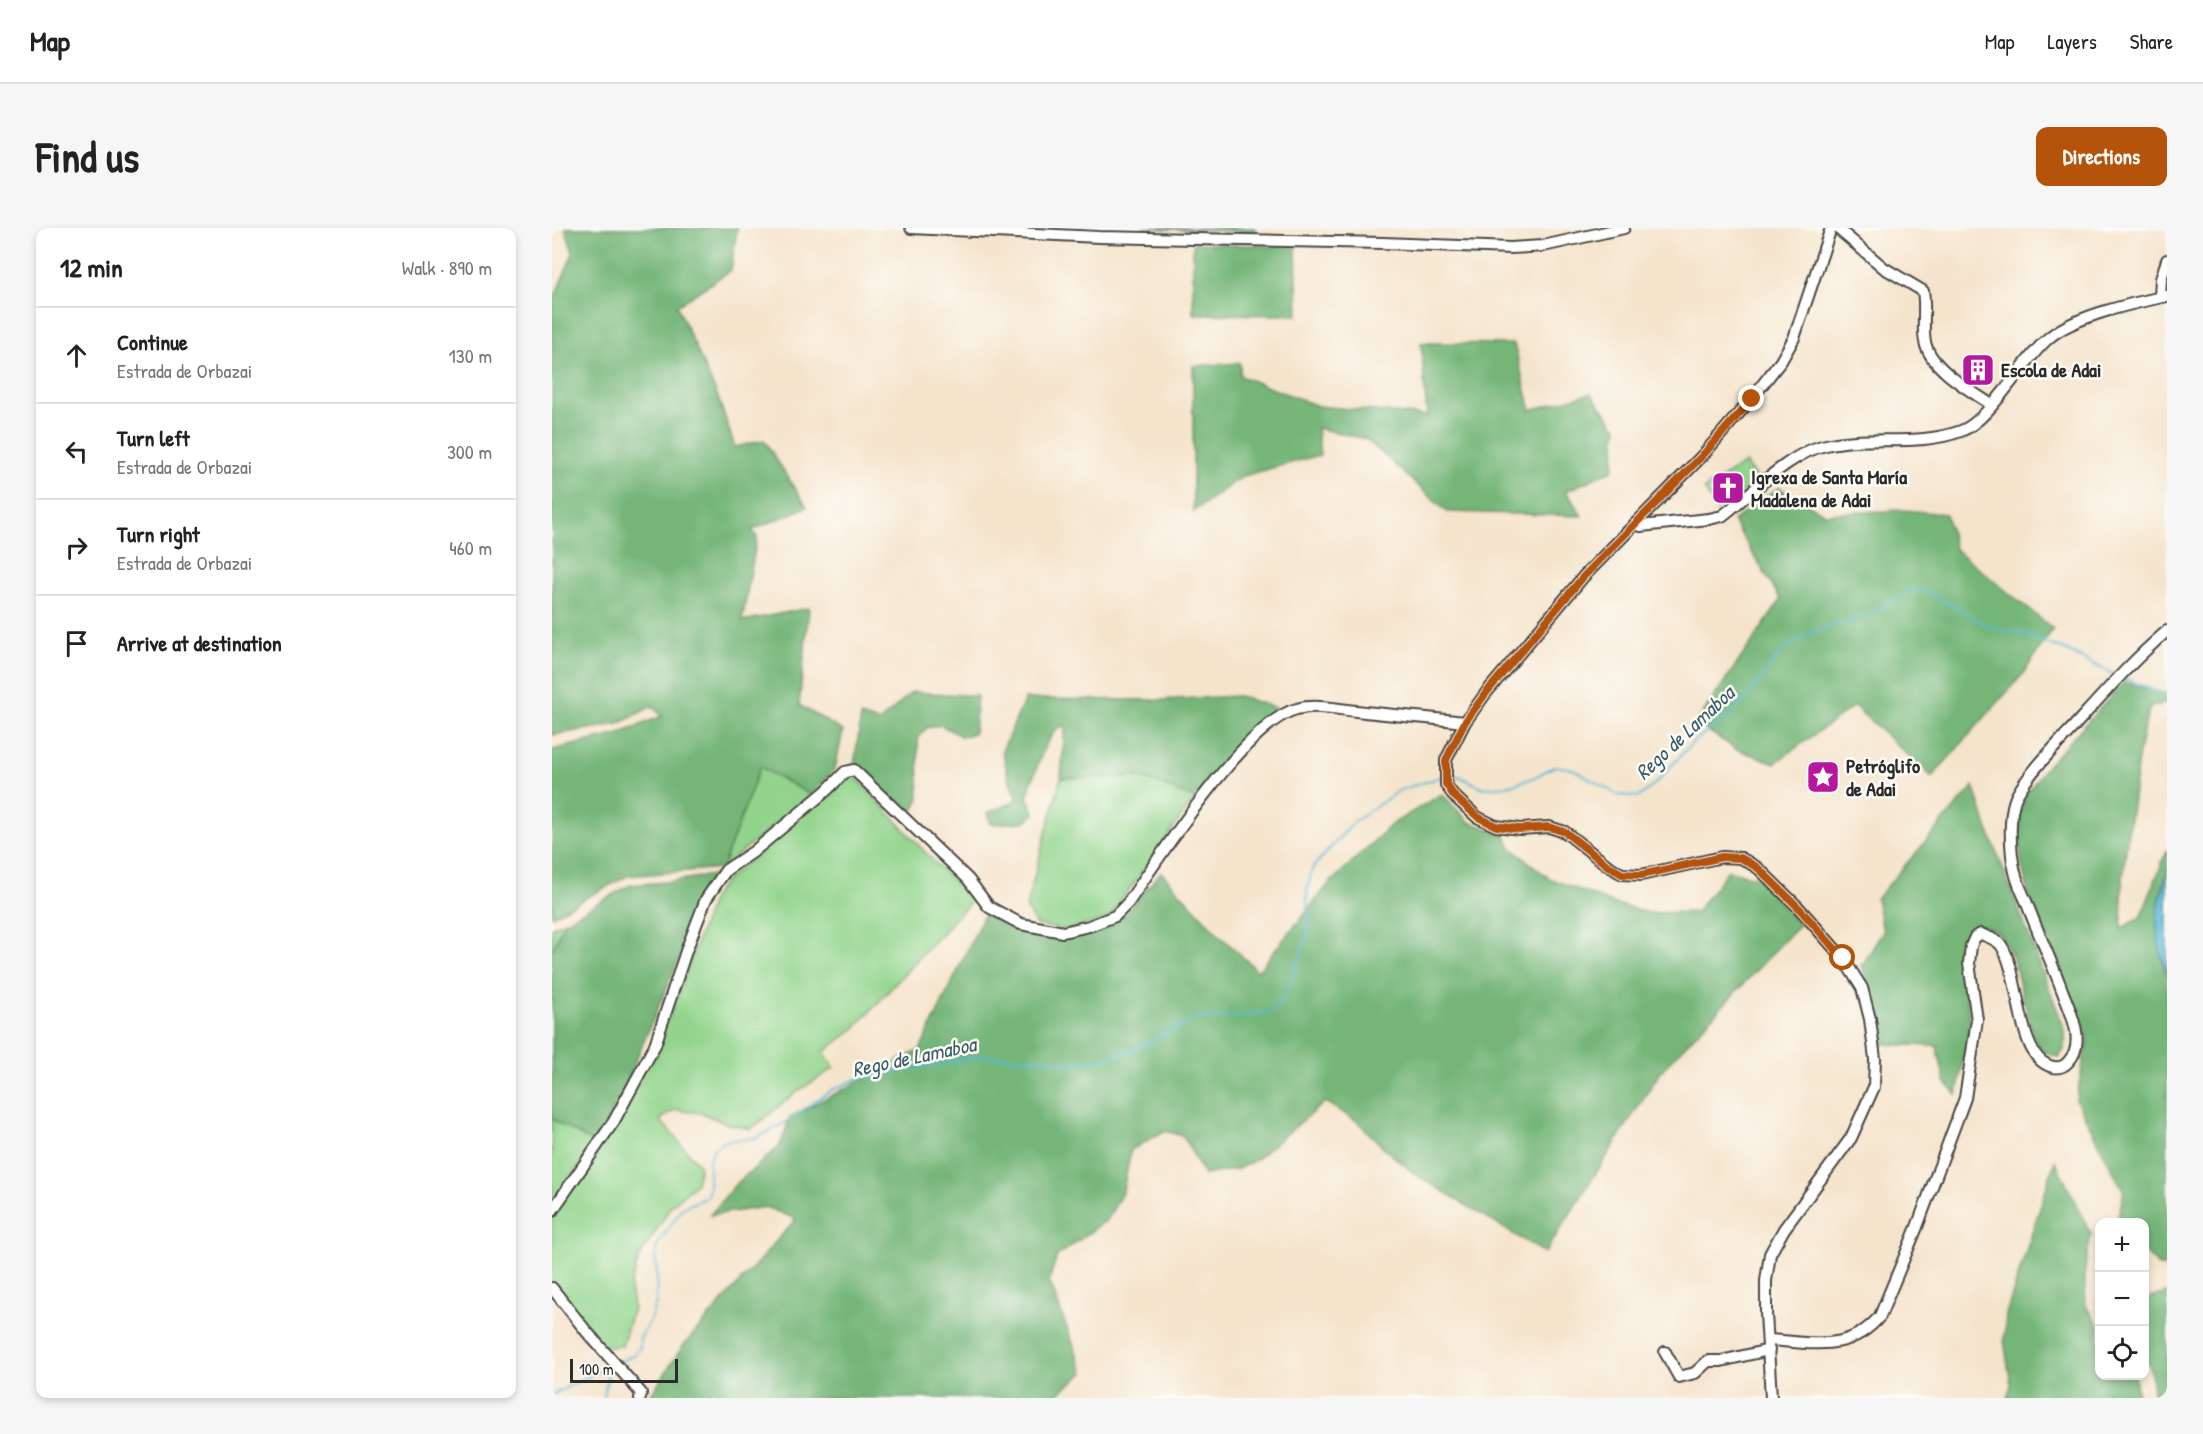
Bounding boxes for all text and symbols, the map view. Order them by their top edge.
text: Map [30,22,70,60]
text: Map [1985,27,2014,56]
text: Layers [2047,27,2097,56]
text: Share [2130,27,2173,56]
button: Directions [2036,127,2167,186]
text: Find us [36,128,139,185]
text: 12 min [60,250,123,285]
text: Walk · 890 m [402,254,492,281]
text: Continue [117,327,188,357]
icon: ahead [60,339,93,372]
text: 130 m [449,342,492,369]
building icon: Escola de Adai [1960,352,1996,388]
place label: Escola de Adai [2001,356,2101,383]
text: Estrada de Orbazai [117,357,252,384]
route end [1738,385,1764,411]
text: Turn left [117,423,190,453]
icon: left [60,435,93,468]
text: 300 m [447,438,492,465]
text: Estrada de Orbazai [117,453,252,480]
place label: Igrexa de Santa María Madalena de Adai [1751,463,1907,513]
church icon: Igrexa de Santa María Madalena de Adai [1710,470,1746,506]
text: Turn right [117,519,200,549]
icon: right [60,531,93,564]
text: 460 m [449,534,492,561]
text: Estrada de Orbazai [117,549,252,576]
icon: arrive [60,627,93,660]
text: Arrive at destination [117,628,282,658]
water label: Rego de Lamaboa [1629,677,1743,786]
place label: Petróglifo de Adai [1846,752,1920,802]
place icon: Petróglifo de Adai [1805,759,1841,795]
route start [1829,944,1855,970]
water label: Rego de Lamaboa [849,1029,981,1084]
map controls [2095,1218,2149,1380]
button: + [2095,1218,2149,1272]
button: − [2095,1272,2149,1326]
button: locate [2095,1326,2149,1380]
scale bar [570,1356,678,1384]
text: 100 m [579,1358,614,1380]

